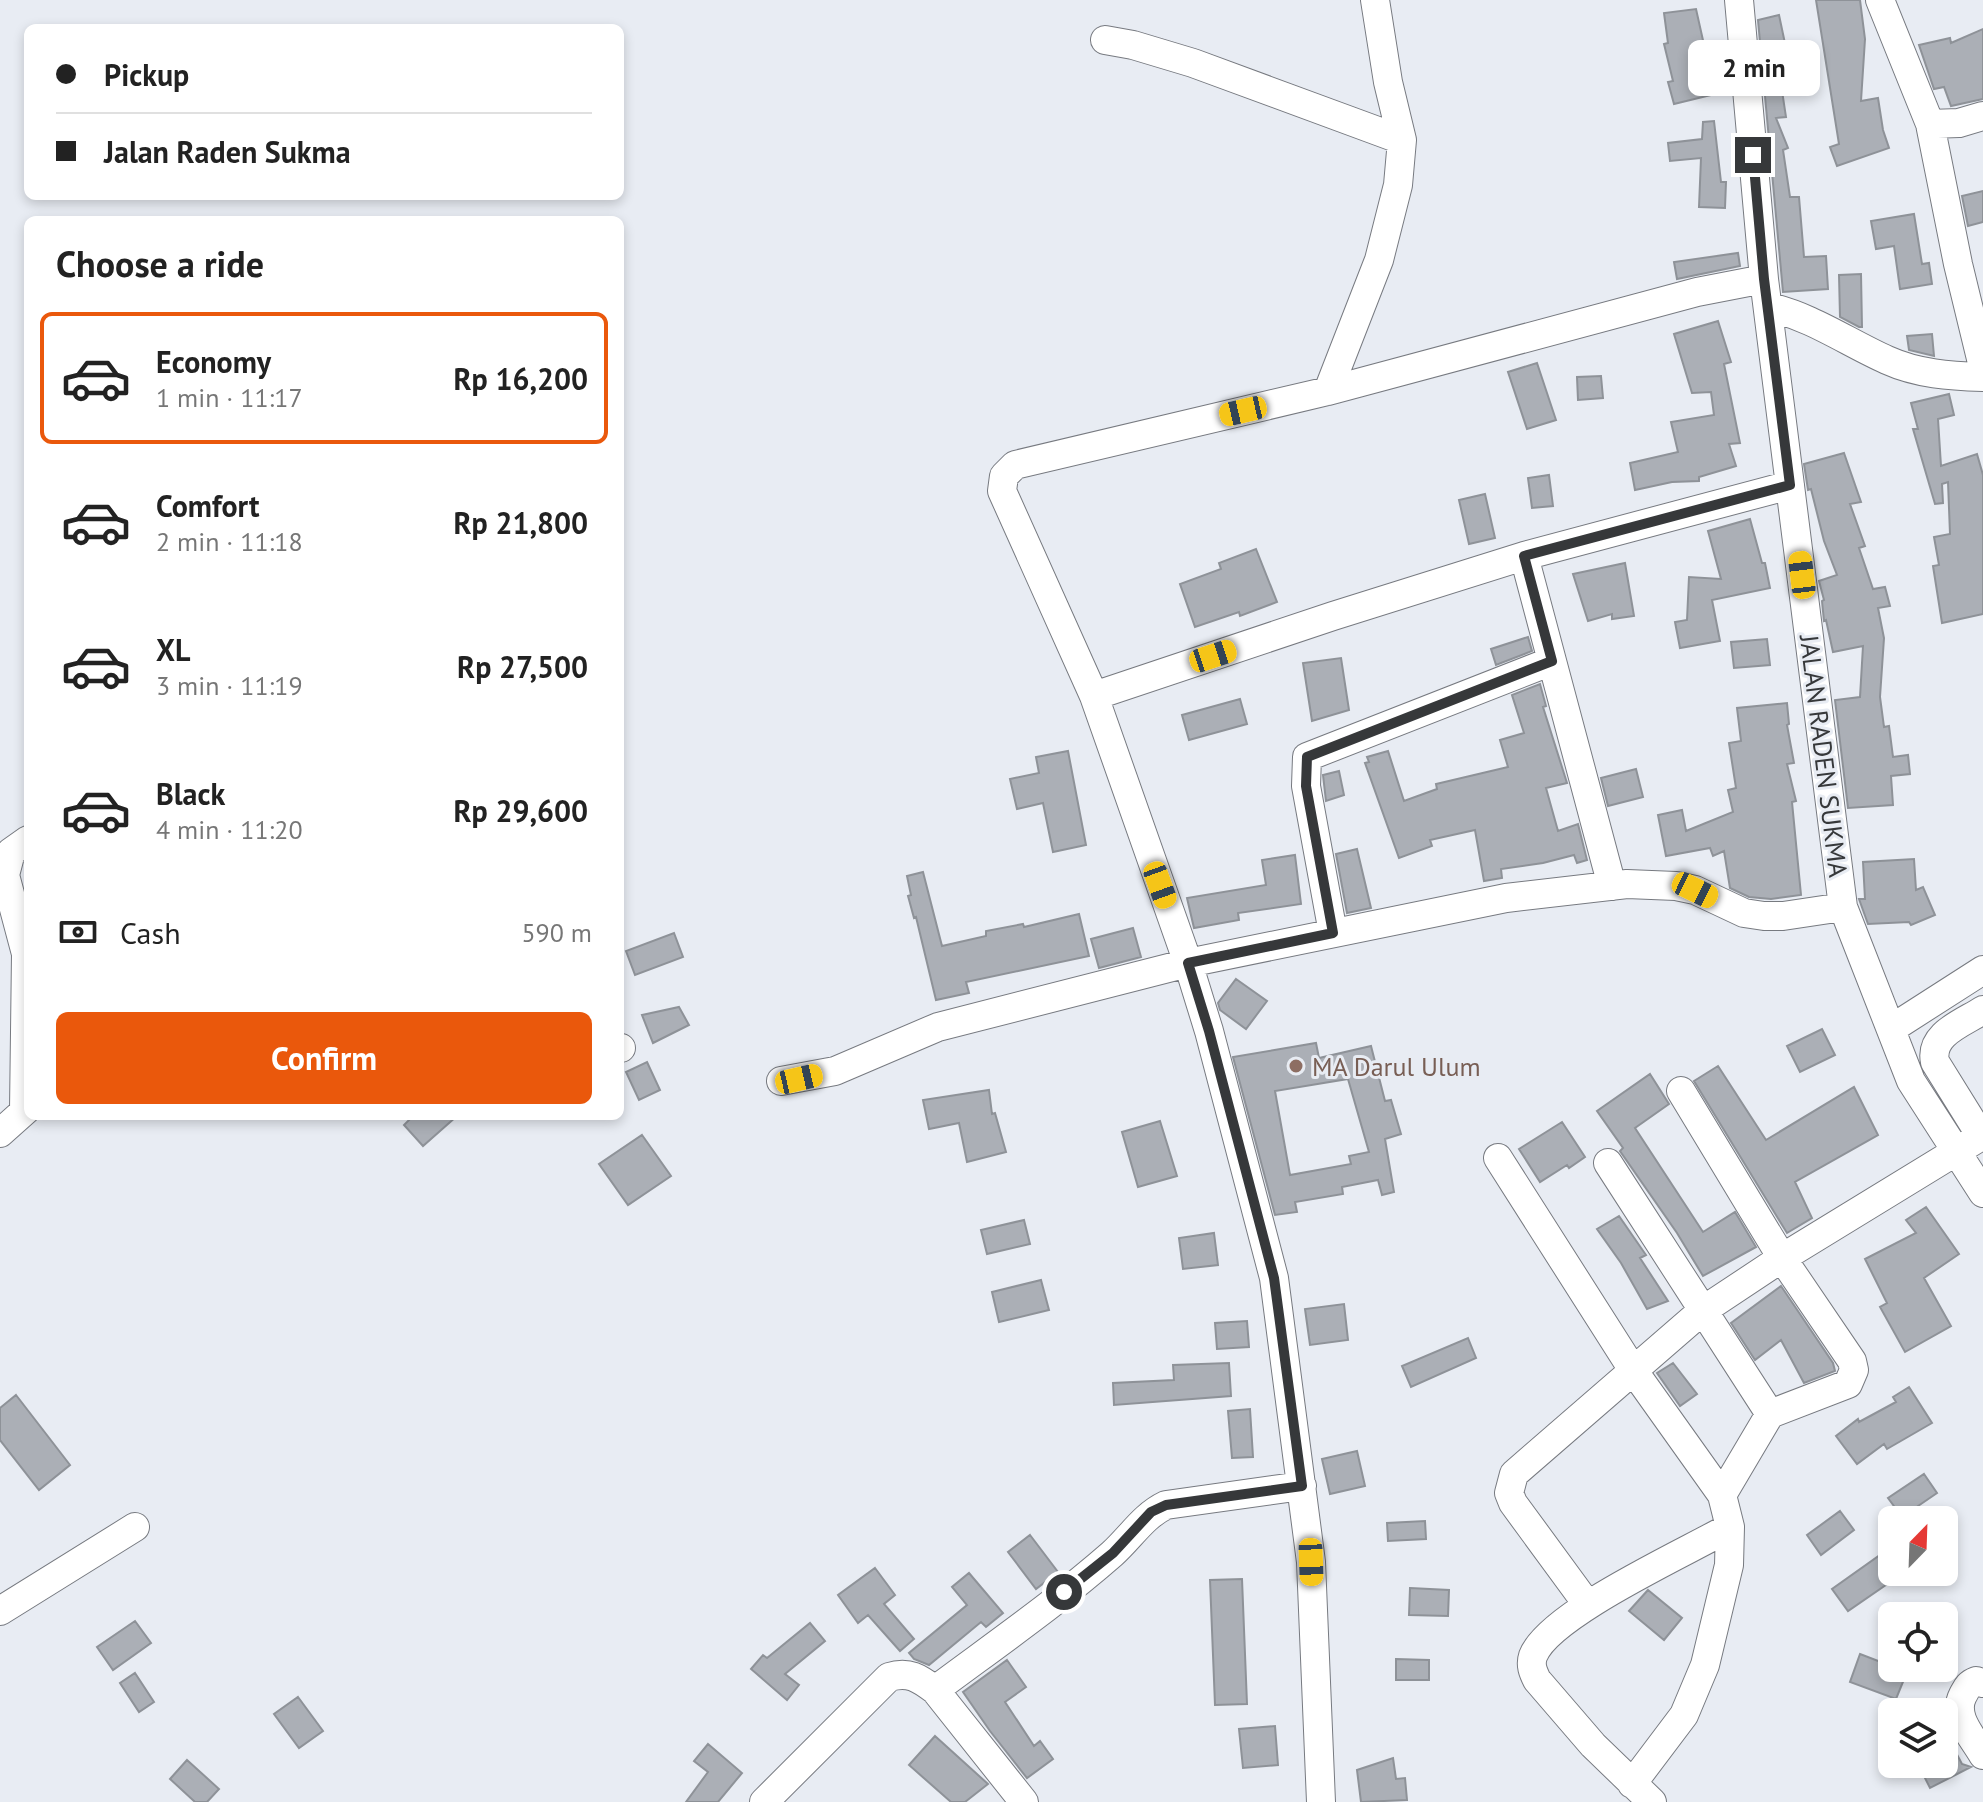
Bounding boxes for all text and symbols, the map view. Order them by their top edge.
callout: 2 min [1687,39,1819,95]
text: 2 min [1722,51,1786,84]
text: Pickup [104,55,189,94]
text: Jalan Raden Sukma [104,132,351,171]
route end [1735,137,1771,173]
text: Choose a ride [56,240,264,287]
icon: car [60,342,132,414]
text: Economy [156,342,271,381]
text: Rp 16,200 [454,359,588,398]
text: 1 min · 11:17 [156,381,303,414]
car [1217,394,1269,428]
icon: car [60,486,132,558]
text: Comfort [156,486,259,525]
text: Rp 21,800 [454,503,588,542]
text: 2 min · 11:18 [156,525,303,558]
car [1787,550,1817,600]
icon: car [60,630,132,702]
text: XL [156,630,190,669]
street label: JALAN RADEN SUKMA [1793,632,1855,879]
car [1186,637,1240,675]
text: Rp 27,500 [457,647,588,686]
text: 3 min · 11:19 [156,669,303,702]
icon: car [60,774,132,846]
text: Black [156,774,225,813]
text: Rp 29,600 [454,791,588,830]
text: 4 min · 11:20 [156,813,303,846]
car [1141,858,1179,912]
car [1668,869,1722,911]
icon: cash [56,910,100,954]
text: Cash [120,913,181,952]
text: 590 m [521,916,592,949]
button: Confirm [56,1012,592,1104]
place label: MA Darul Ulum [1312,1050,1481,1083]
marker: MA Darul Ulum [1287,1057,1305,1075]
car [773,1062,825,1096]
north arrow [1878,1506,1958,1586]
map controls [1878,1506,1958,1778]
car [1298,1538,1324,1586]
route start [1046,1574,1082,1610]
button: locate [1878,1602,1958,1682]
button: layers [1878,1698,1958,1778]

